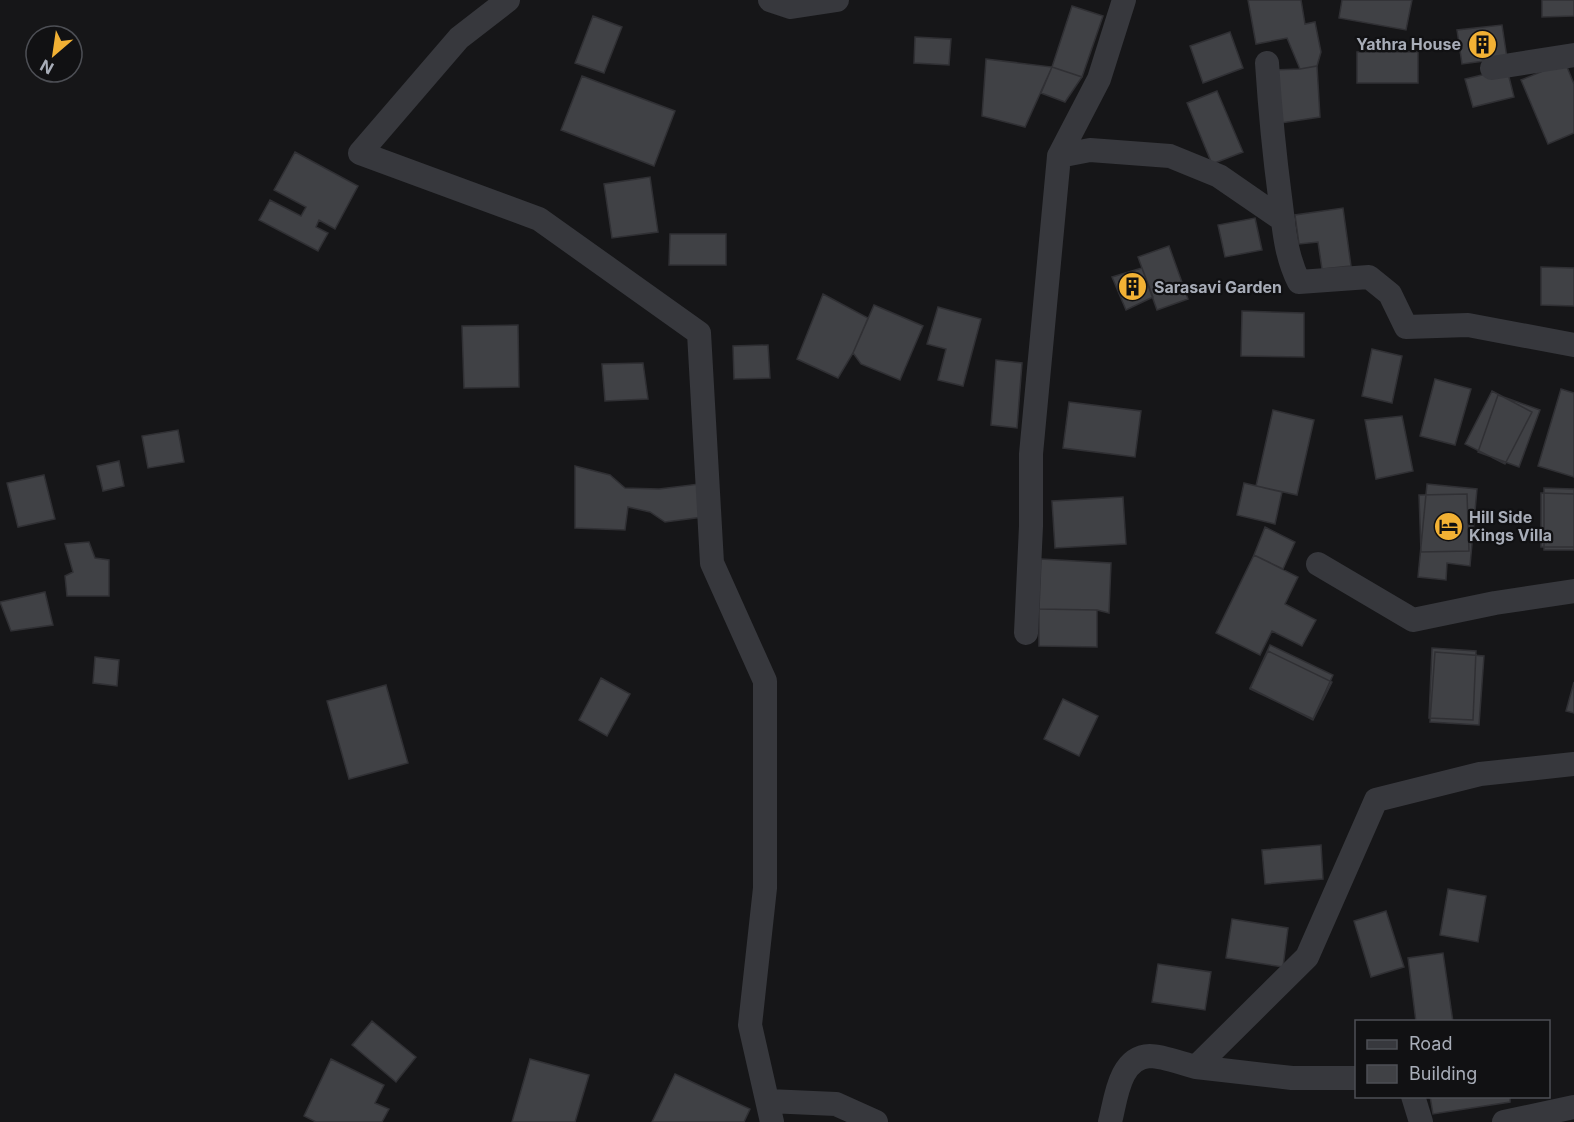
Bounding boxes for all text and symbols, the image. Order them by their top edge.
north arrow [24,24,84,84]
building icon: Yathra House [1466,28,1498,60]
place label: Yathra House [1356,34,1461,54]
text: N [37,55,57,79]
building icon: Sarasavi Garden [1117,271,1149,303]
place label: Sarasavi Garden [1154,277,1282,297]
place label: Hill Side Kings Villa [1469,507,1552,545]
hotel icon: Hill Side Kings Villa [1432,510,1464,542]
legend [1355,1020,1550,1098]
text: Road [1409,1033,1452,1054]
text: Building [1409,1063,1477,1084]

